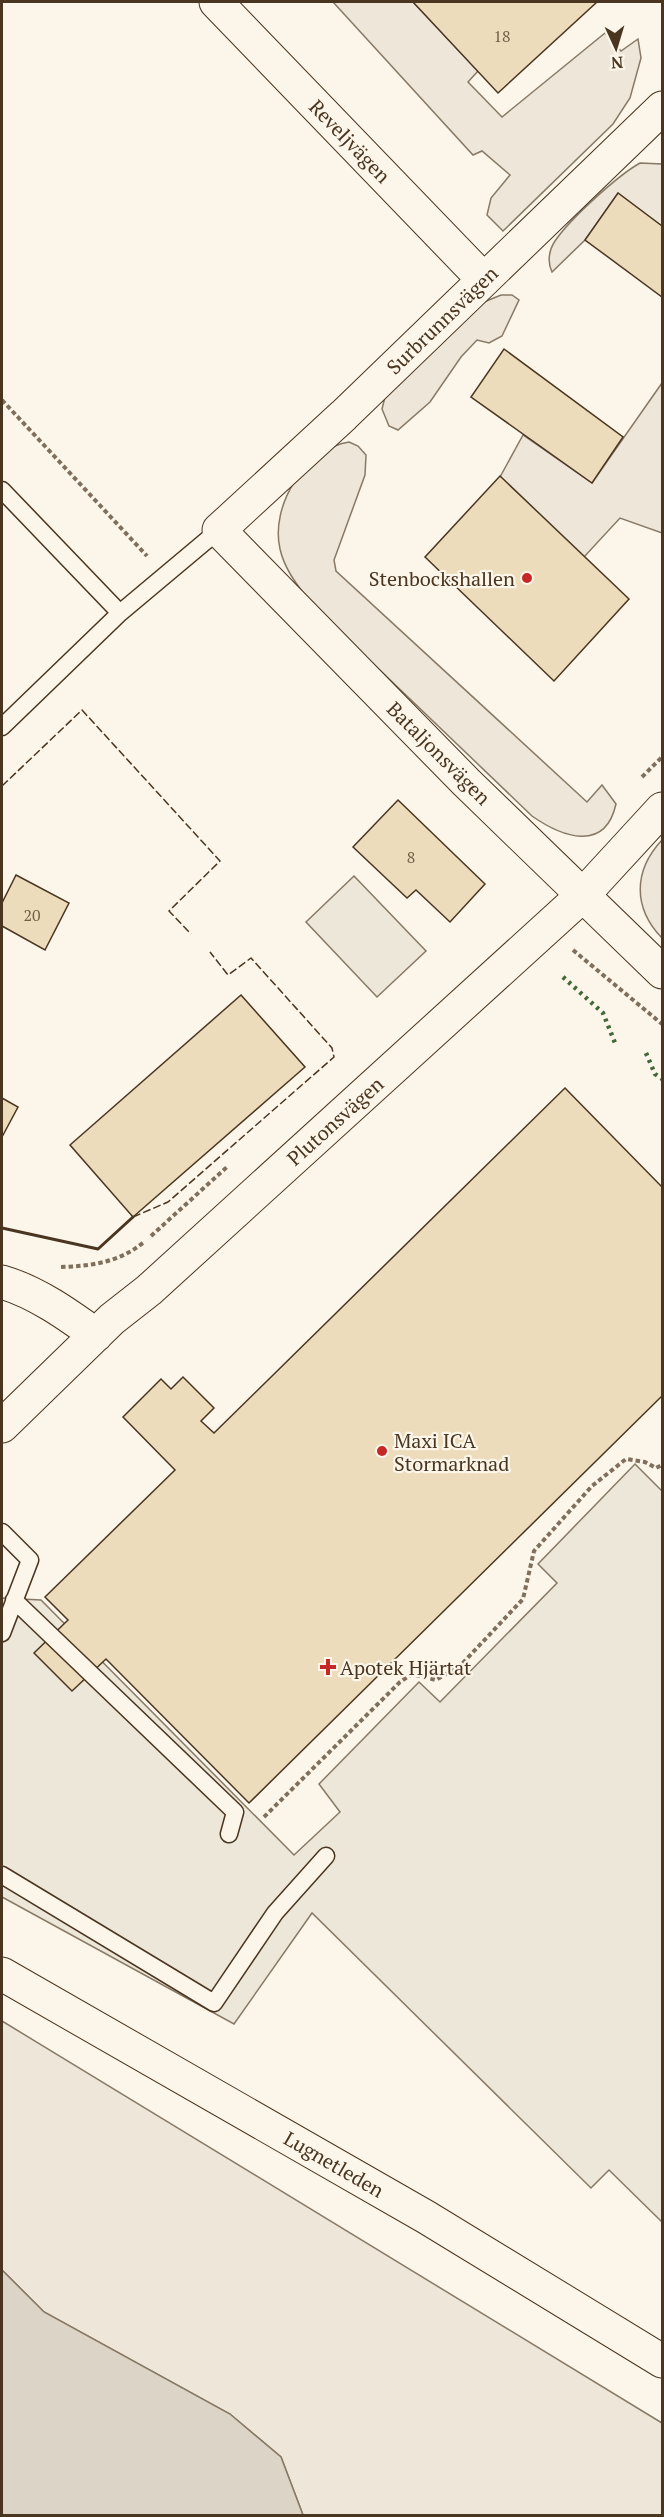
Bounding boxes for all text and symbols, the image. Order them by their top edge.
north arrow [586,18,646,78]
house number: 18 [493,25,511,47]
text: N [610,52,624,74]
street label: Reveljvägen [303,93,397,189]
street label: Surbrunnsvägen [380,260,504,380]
place label: Stenbockshallen [369,565,515,592]
marker: Stenbockshallen [520,571,534,585]
street label: Bataljonsvägen [381,695,497,811]
house number: 8 [407,846,415,868]
house number: 20 [23,904,41,926]
street label: Plutonsvägen [281,1070,389,1172]
place label: Maxi ICA Stormarknad [394,1427,509,1477]
marker: Maxi ICA Stormarknad [375,1444,389,1458]
place label: Apotek Hjärtat [340,1654,472,1681]
marker: Apotek Hjärtat [321,1660,335,1674]
street label: Lugnetleden [279,2124,389,2204]

